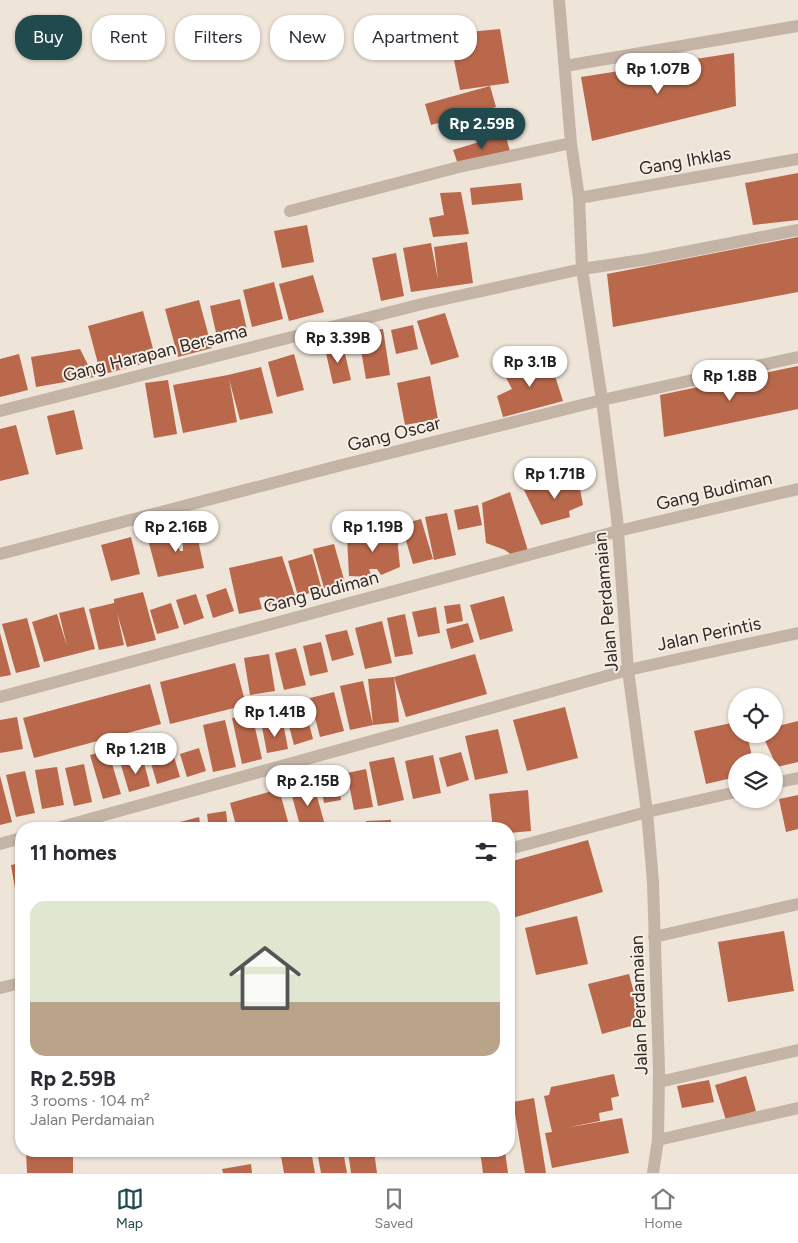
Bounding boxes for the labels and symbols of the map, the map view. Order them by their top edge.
pin: Rp 1.07B [606,52,710,95]
pin: Rp 2.59B [430,108,534,150]
street label: Gang Ihklas [637,142,733,180]
street label: Gang Harapan Bersama [61,319,249,387]
pin: Rp 3.39B [286,322,390,364]
pin: Rp 3.1B [484,346,576,388]
pin: Rp 1.8B [684,360,776,402]
street label: Gang Oscar [345,412,443,456]
pin: Rp 1.71B [503,458,607,500]
street label: Gang Budiman [654,467,774,515]
pin: Rp 2.16B [124,510,228,553]
pin: Rp 1.19B [321,510,425,553]
street label: Jalan Perdamaian [589,531,623,673]
street label: Gang Budiman [261,566,381,618]
street label: Jalan Perintis [655,612,763,656]
pin: Rp 1.41B [223,696,327,738]
pin: Rp 1.21B [84,732,188,775]
pin: Rp 2.15B [256,764,360,807]
street label: Jalan Perdamaian [626,935,652,1075]

